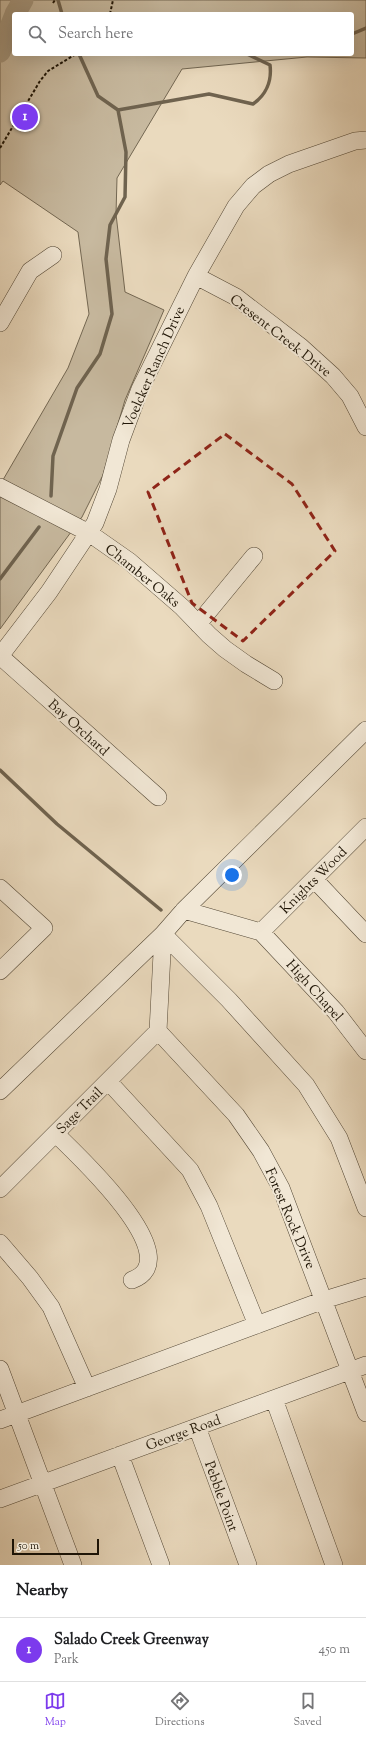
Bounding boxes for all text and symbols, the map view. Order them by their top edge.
search box [12,12,354,56]
icon: search [26,23,48,45]
text: Search here [58,24,133,45]
pin: 1 [12,102,38,132]
street label: Cresent Creek Drive [225,290,335,383]
street label: Voelcker Ranch Drive [119,303,191,432]
street label: Chamber Oaks [100,540,184,613]
street label: Bay Orchard [43,696,113,761]
street label: Knights Wood [276,843,353,920]
your location [222,865,242,885]
street label: High Chapel [280,956,347,1027]
street label: Sage Trail [52,1083,108,1139]
street label: Forest Rock Drive [259,1165,319,1272]
street label: George Road [143,1411,224,1457]
street label: Pebble Point [198,1459,242,1535]
scale bar [12,1537,99,1556]
text: 50 m [18,1538,39,1554]
text: Nearby [16,1579,68,1603]
text: Salado Creek Greenway [54,1630,209,1651]
text: 1 [27,1641,31,1659]
text: 450 m [319,1641,350,1659]
text: Park [54,1651,79,1669]
tab: Map [44,1690,66,1730]
tab: Directions [155,1690,205,1730]
tab: Saved [293,1690,322,1730]

